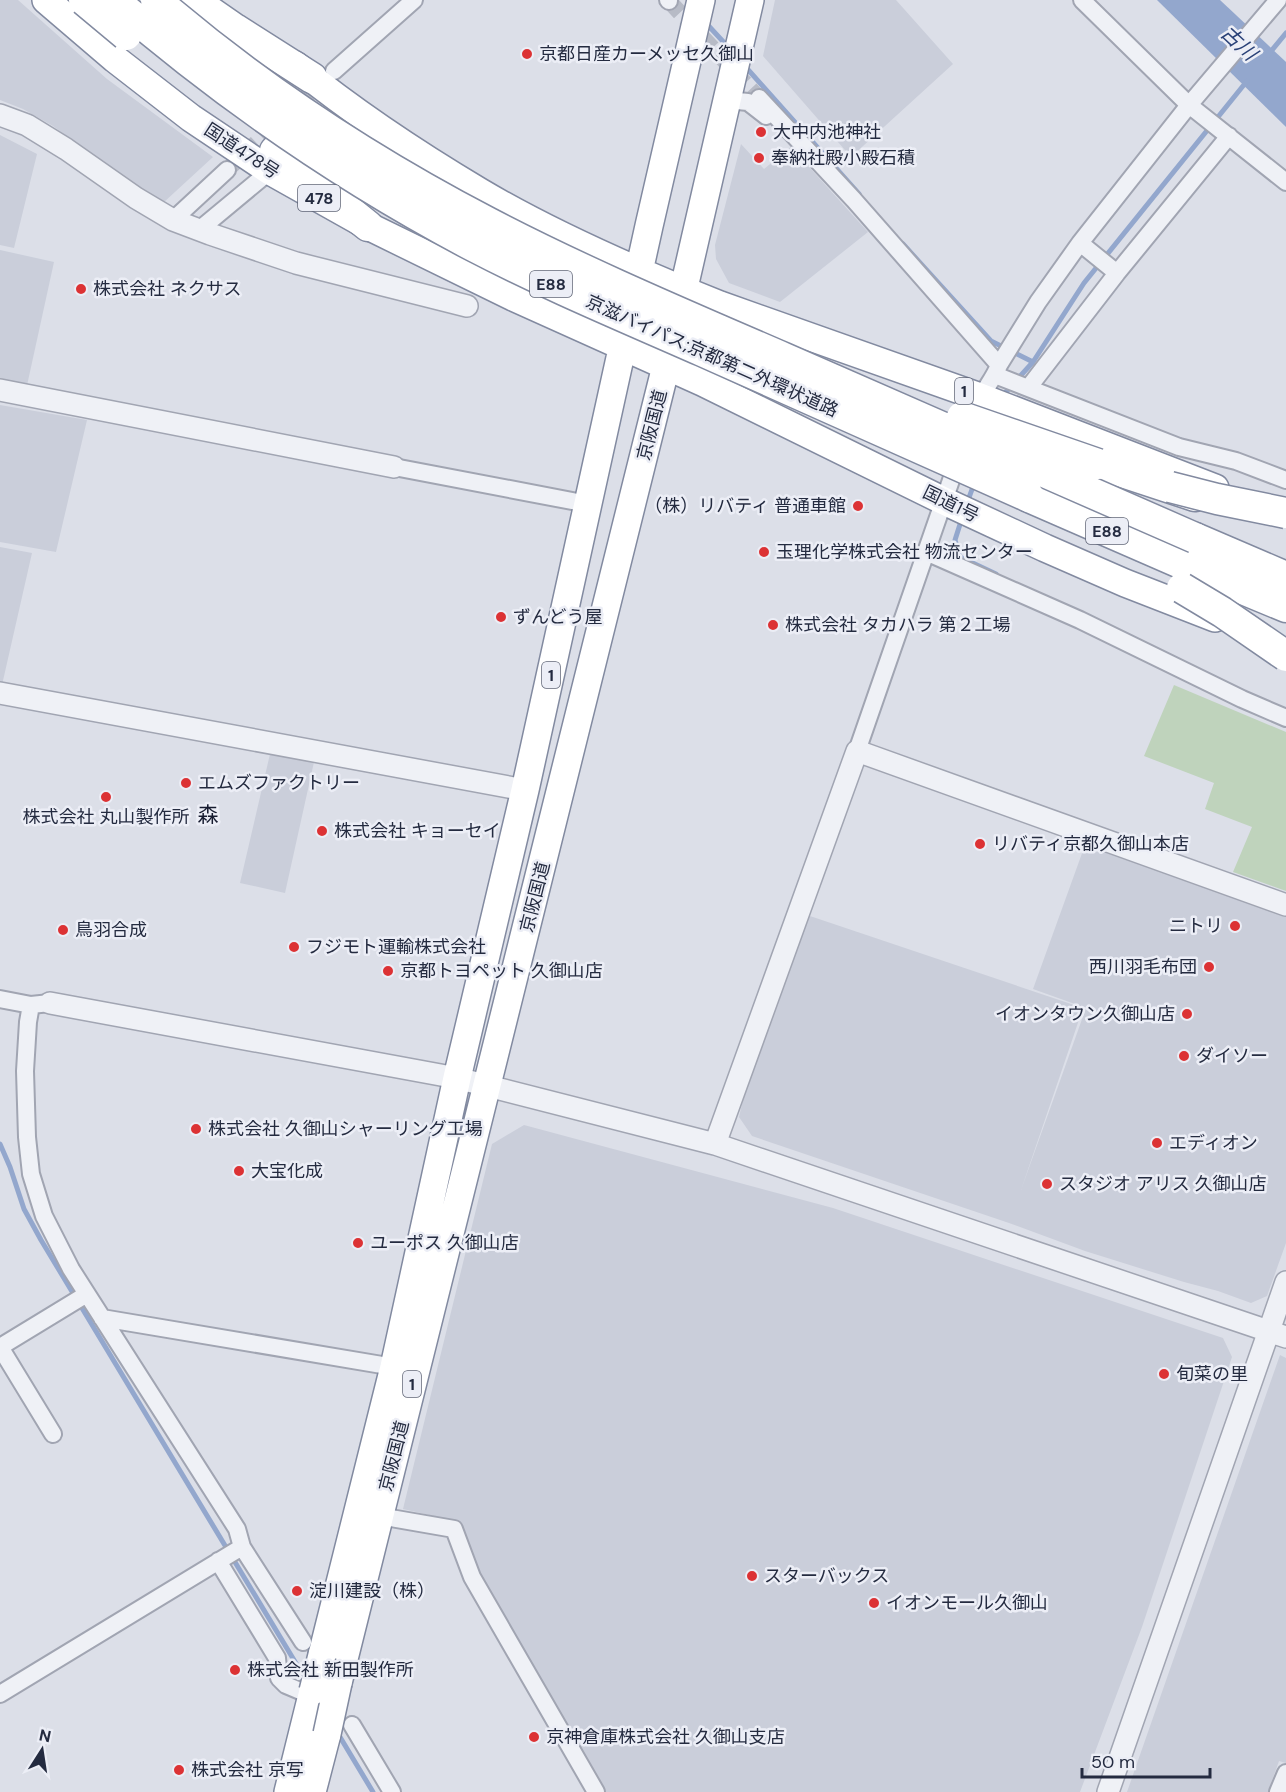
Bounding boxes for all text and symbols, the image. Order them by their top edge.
water label: 古川 [1216,20,1264,68]
place label: 京都日産カーメッセ久御山 [539,42,754,66]
marker: 京都日産カーメッセ久御山 [520,47,534,61]
street label: 国道478号 [200,118,284,184]
place label: 大中内池神社 [773,120,881,144]
marker: 大中内池神社 [754,125,768,139]
place label: 奉納社殿小殿石積 [771,146,915,170]
marker: 奉納社殿小殿石積 [752,151,766,165]
road number: 478 [298,185,340,211]
road number: E88 [530,271,572,297]
place label: 株式会社 ネクサス [93,277,241,301]
marker: 株式会社 ネクサス [74,282,88,296]
street label: 京滋バイパス;京都第二外環状道路 [582,289,842,423]
road number: 1 [955,378,973,404]
street label: 京阪国道 [632,387,672,463]
street label: 国道1号 [919,480,983,528]
place label: （株）リバティ 普通車館 [644,494,846,518]
marker: （株）リバティ 普通車館 [851,499,865,513]
road number: E88 [1086,518,1128,544]
place label: 玉理化学株式会社 物流センター [776,540,1033,564]
marker: 玉理化学株式会社 物流センター [757,545,771,559]
place label: ずんどう屋 [513,605,602,629]
marker: ずんどう屋 [494,610,508,624]
place label: 株式会社 タカハラ 第２工場 [785,613,1011,637]
marker: 株式会社 タカハラ 第２工場 [766,618,780,632]
road number: 1 [542,662,560,688]
place label: エムズファクトリー [198,771,360,795]
marker: エムズファクトリー [179,776,193,790]
marker: 株式会社 丸山製作所 [99,790,113,804]
district label: 森 [198,801,219,829]
place label: 株式会社 丸山製作所 [23,805,189,829]
place label: 株式会社 キョーセイ [334,819,501,843]
marker: 株式会社 キョーセイ [315,824,329,838]
place label: リバティ京都久御山本店 [992,832,1189,856]
marker: リバティ京都久御山本店 [973,837,987,851]
street label: 京阪国道 [515,859,555,935]
place label: ニトリ [1169,914,1223,938]
place label: 鳥羽合成 [75,918,147,942]
marker: ニトリ [1228,919,1242,933]
marker: 鳥羽合成 [56,923,70,937]
place label: フジモト運輸株式会社 [306,935,486,959]
marker: フジモト運輸株式会社 [287,940,301,954]
place label: 西川羽毛布団 [1089,955,1197,979]
place label: 京都トヨペット 久御山店 [400,959,603,983]
marker: 西川羽毛布団 [1202,960,1216,974]
marker: 京都トヨペット 久御山店 [381,964,395,978]
place label: イオンタウン久御山店 [995,1002,1175,1026]
marker: イオンタウン久御山店 [1180,1007,1194,1021]
place label: ダイソー [1196,1044,1268,1068]
marker: ダイソー [1177,1049,1191,1063]
place label: 株式会社 久御山シャーリング工場 [208,1117,483,1141]
marker: 株式会社 久御山シャーリング工場 [189,1122,203,1136]
place label: エディオン [1169,1131,1258,1155]
marker: エディオン [1150,1136,1164,1150]
place label: 大宝化成 [251,1159,323,1183]
marker: 大宝化成 [232,1164,246,1178]
place label: スタジオ アリス 久御山店 [1059,1172,1267,1196]
marker: スタジオ アリス 久御山店 [1040,1177,1054,1191]
place label: ユーポス 久御山店 [370,1231,519,1255]
marker: ユーポス 久御山店 [351,1236,365,1250]
place label: 旬菜の里 [1176,1362,1248,1386]
marker: 旬菜の里 [1157,1367,1171,1381]
road number: 1 [403,1371,421,1397]
street label: 京阪国道 [374,1418,414,1494]
place label: スターバックス [764,1564,889,1588]
marker: スターバックス [745,1569,759,1583]
place label: 淀川建設（株） [309,1579,435,1603]
marker: 淀川建設（株） [290,1584,304,1598]
place label: イオンモール久御山 [886,1591,1048,1615]
marker: イオンモール久御山 [867,1596,881,1610]
place label: 株式会社 新田製作所 [247,1658,414,1682]
marker: 株式会社 新田製作所 [228,1663,242,1677]
north arrow [12,1720,72,1780]
text: N [37,1724,53,1747]
place label: 京神倉庫株式会社 久御山支店 [546,1725,785,1749]
marker: 京神倉庫株式会社 久御山支店 [527,1730,541,1744]
scale bar [1082,1741,1210,1779]
text: 50 m [1091,1750,1135,1774]
place label: 株式会社 京写 [191,1758,304,1782]
marker: 株式会社 京写 [172,1763,186,1777]

